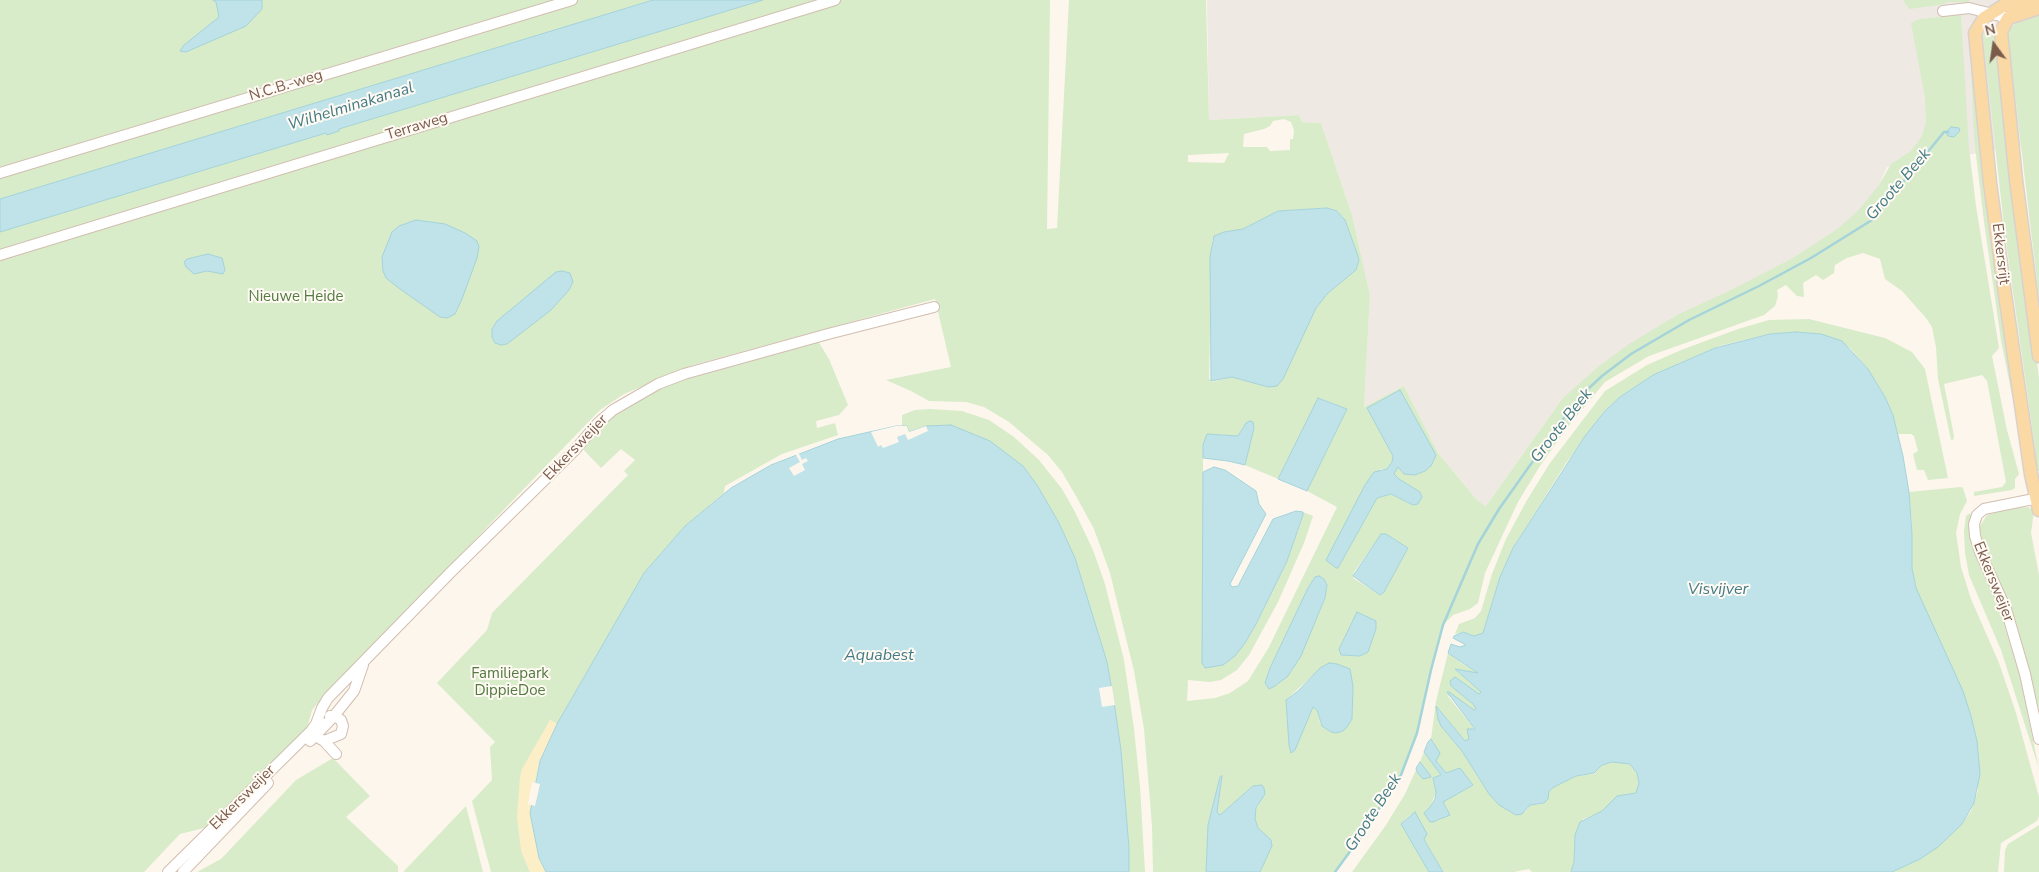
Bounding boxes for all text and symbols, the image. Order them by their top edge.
text: N [1983,19,1998,40]
north arrow [1969,20,2019,70]
street label: N.C.B.-weg [247,66,325,106]
water label: Wilhelminakanaal [286,79,416,135]
street label: Terraweg [384,109,450,145]
water label: Groote Beek [1863,145,1935,225]
street label: Ekkersrijt [1987,222,2013,286]
park label: Nieuwe Heide [249,288,343,306]
water label: Groote Beek [1527,385,1597,467]
street label: Ekkersweijer [540,411,612,485]
street label: Ekkersweijer [1969,539,2017,625]
water label: Visvijver [1688,580,1748,600]
water label: Aquabest [844,646,914,666]
park label: Familiepark DippieDoe [471,665,549,700]
street label: Ekkersweijer [207,762,279,834]
water label: Groote Beek [1342,770,1406,856]

